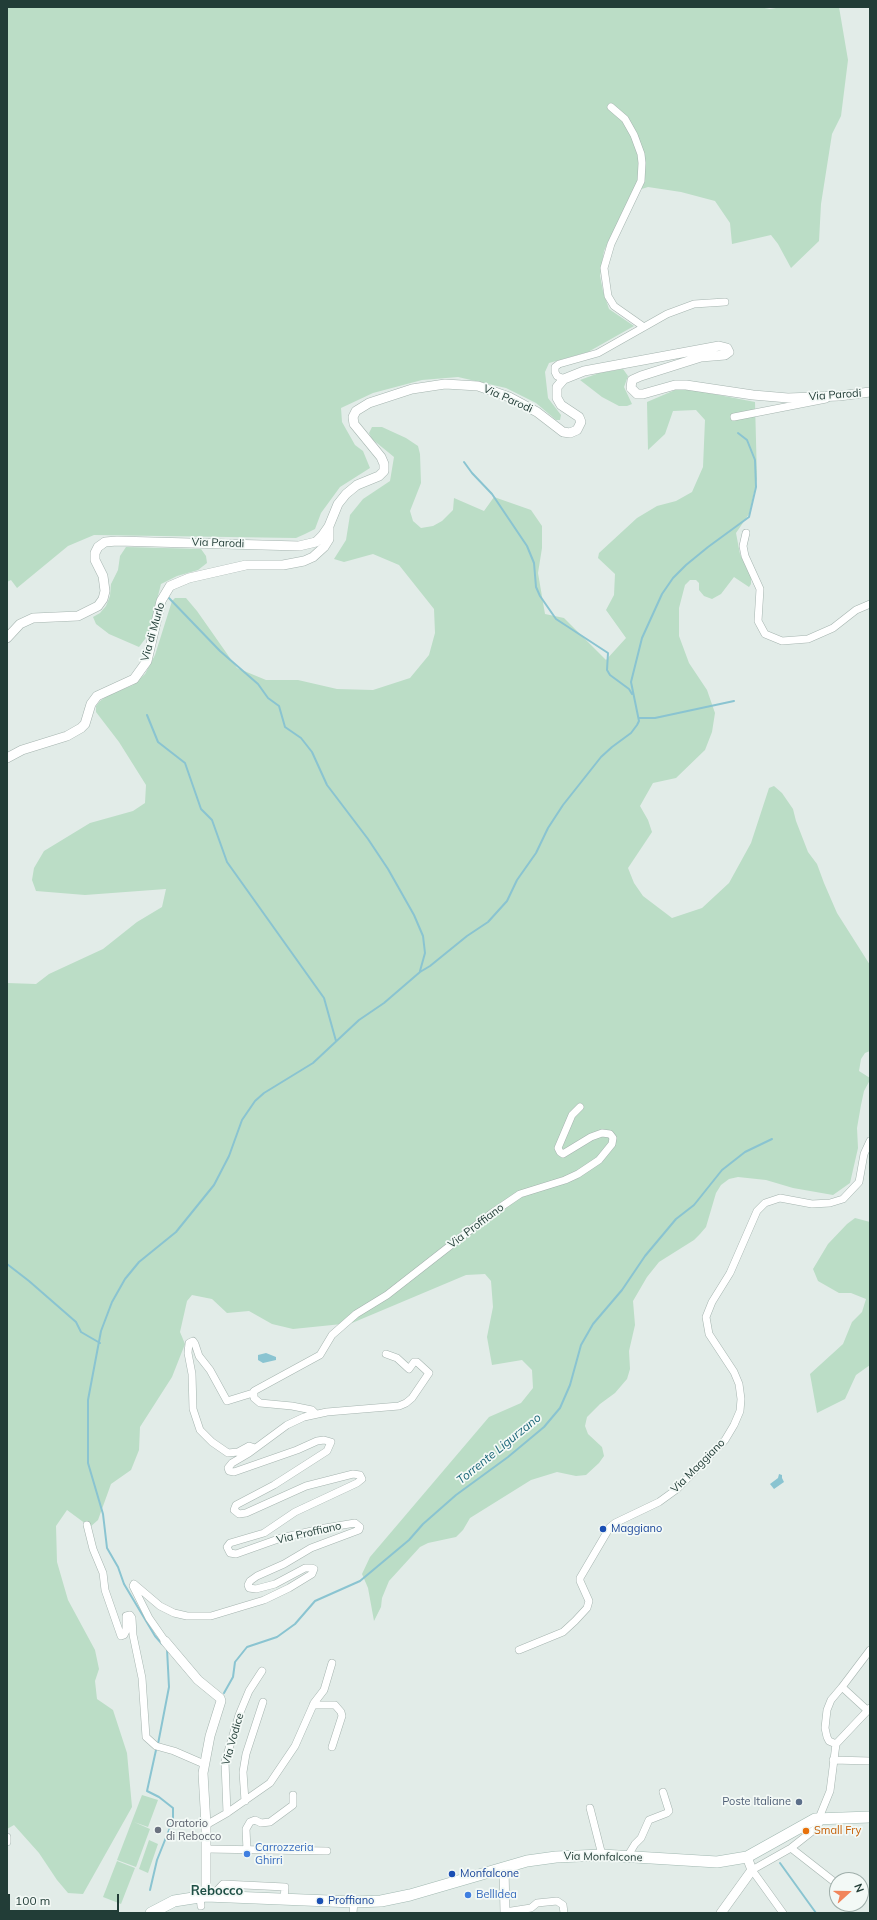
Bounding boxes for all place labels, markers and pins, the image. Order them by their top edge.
place label: Maggiano [611,1522,662,1536]
marker: Maggiano [598,1524,608,1534]
place label: Poste Italiane [722,1795,791,1809]
marker: Poste Italiane [794,1797,804,1807]
place label: Oratorio di Rebocco [166,1817,221,1843]
place label: Small Fry [814,1824,861,1838]
marker: Oratorio di Rebocco [153,1825,163,1835]
marker: Small Fry [801,1826,811,1836]
place label: Carrozzeria Ghirri [255,1841,314,1867]
marker: Carrozzeria Ghirri [242,1849,252,1859]
place label: Monfalcone [460,1867,519,1881]
marker: Monfalcone [447,1869,457,1879]
place label: BellIdea [476,1888,517,1902]
marker: BellIdea [463,1890,473,1900]
place label: Proffiano [328,1894,374,1908]
marker: Proffiano [315,1896,325,1906]

